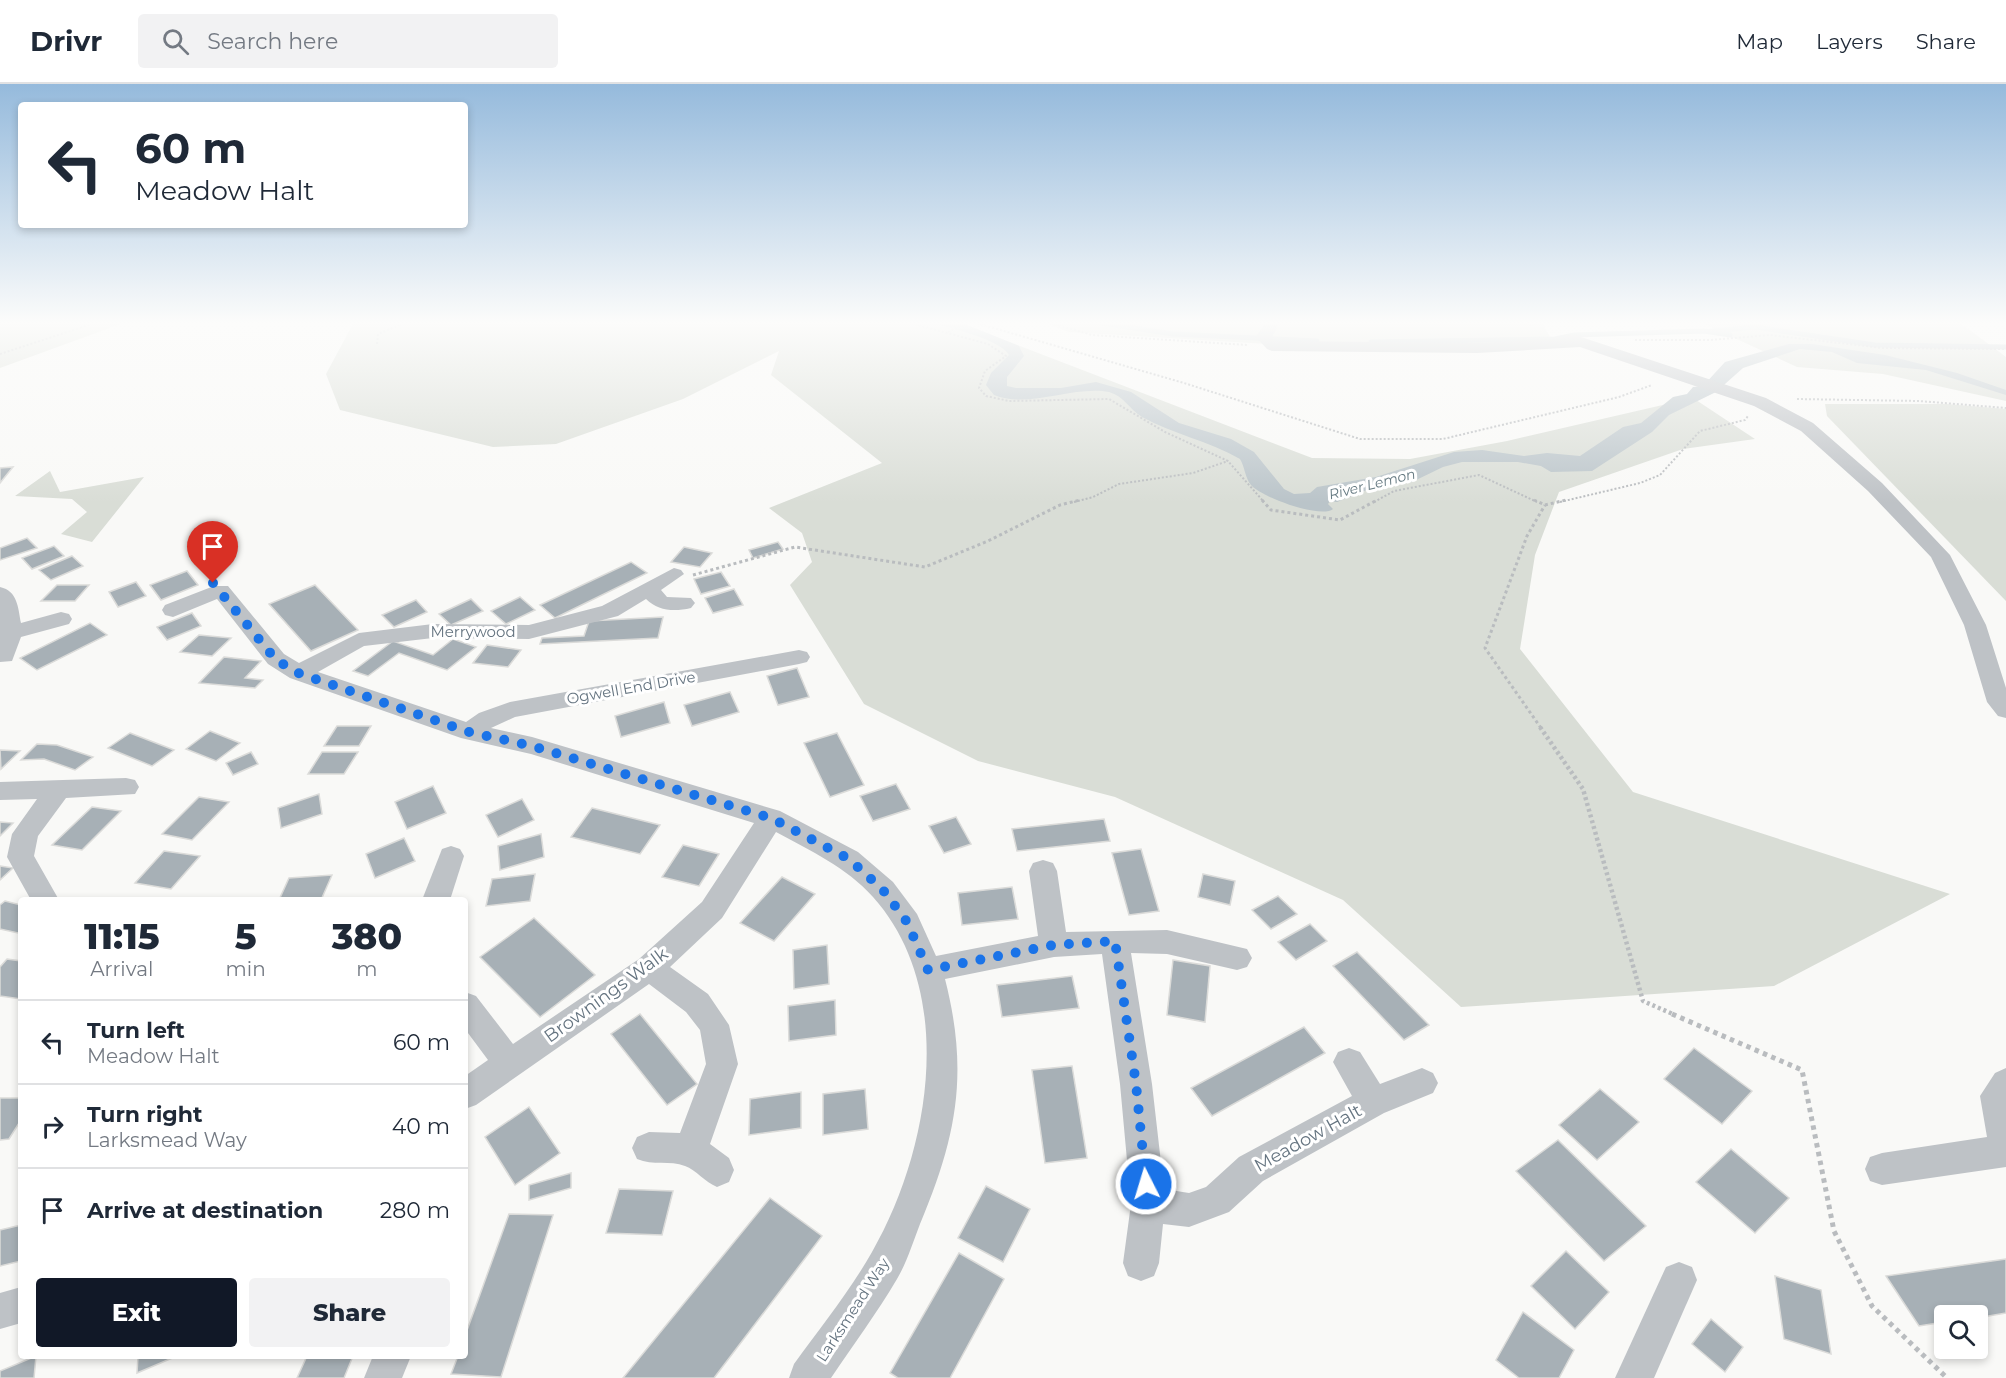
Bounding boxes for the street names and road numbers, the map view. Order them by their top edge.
street label: Merrywood [430,622,516,641]
street label: Ogwell End Drive [565,667,697,708]
street label: Brownings Walk [540,943,672,1047]
street label: Meadow Halt [1250,1099,1366,1177]
street label: Larksmead Way [812,1254,894,1365]

